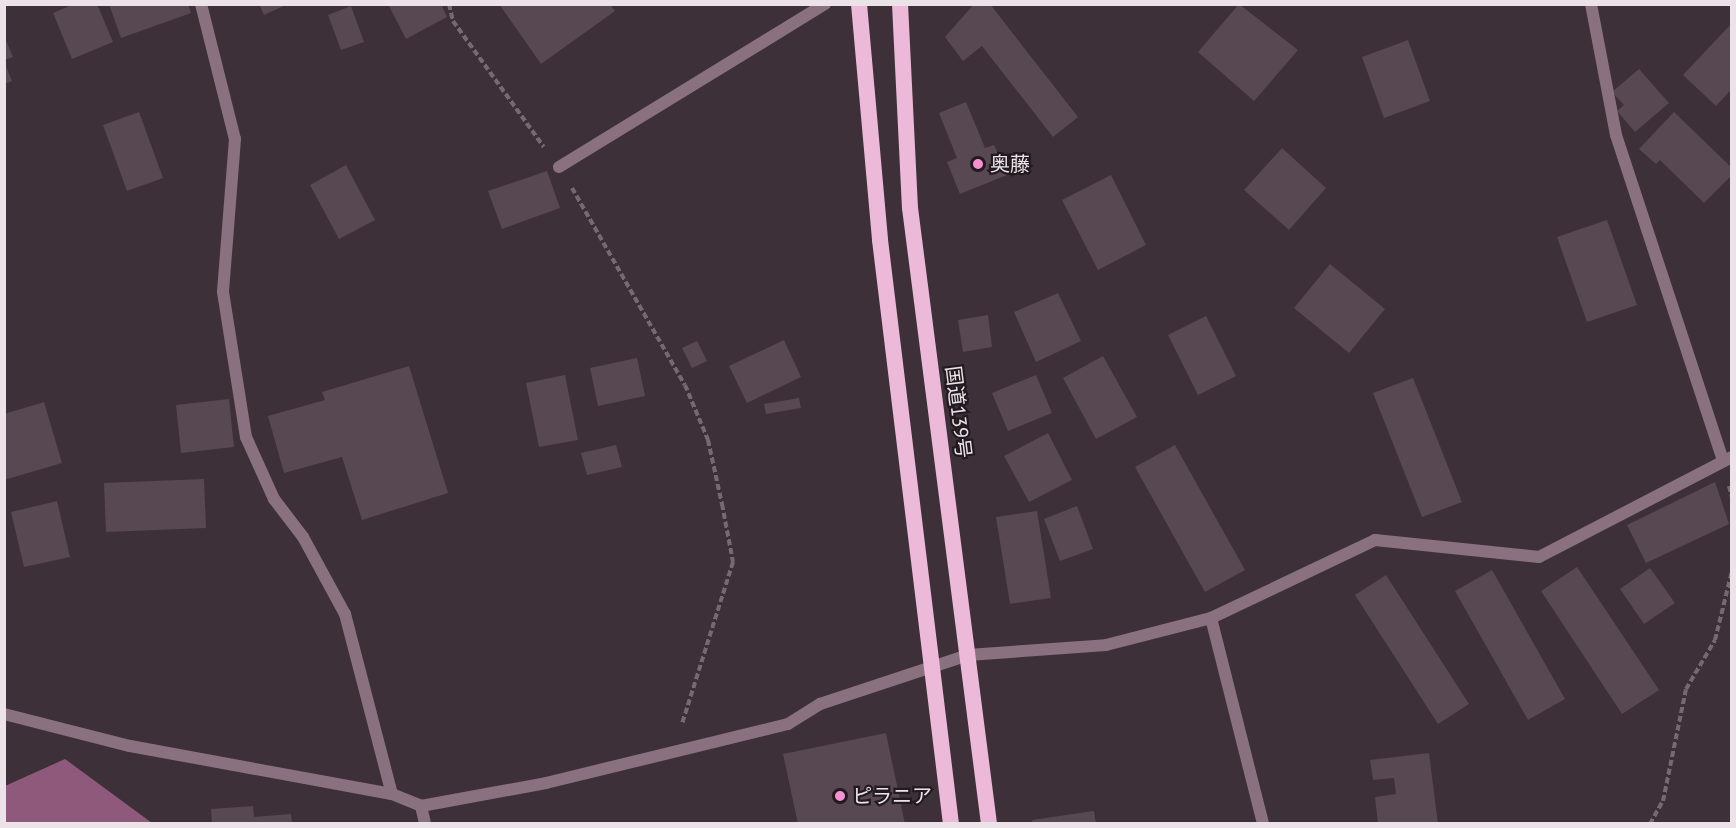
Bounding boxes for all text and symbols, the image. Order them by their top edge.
place label: 奥藤 [990,152,1030,176]
marker: 奥藤 [971,157,985,171]
street label: 国道139号 [940,365,976,459]
place label: ピラニア [852,784,932,808]
marker: ピラニア [833,789,847,803]

